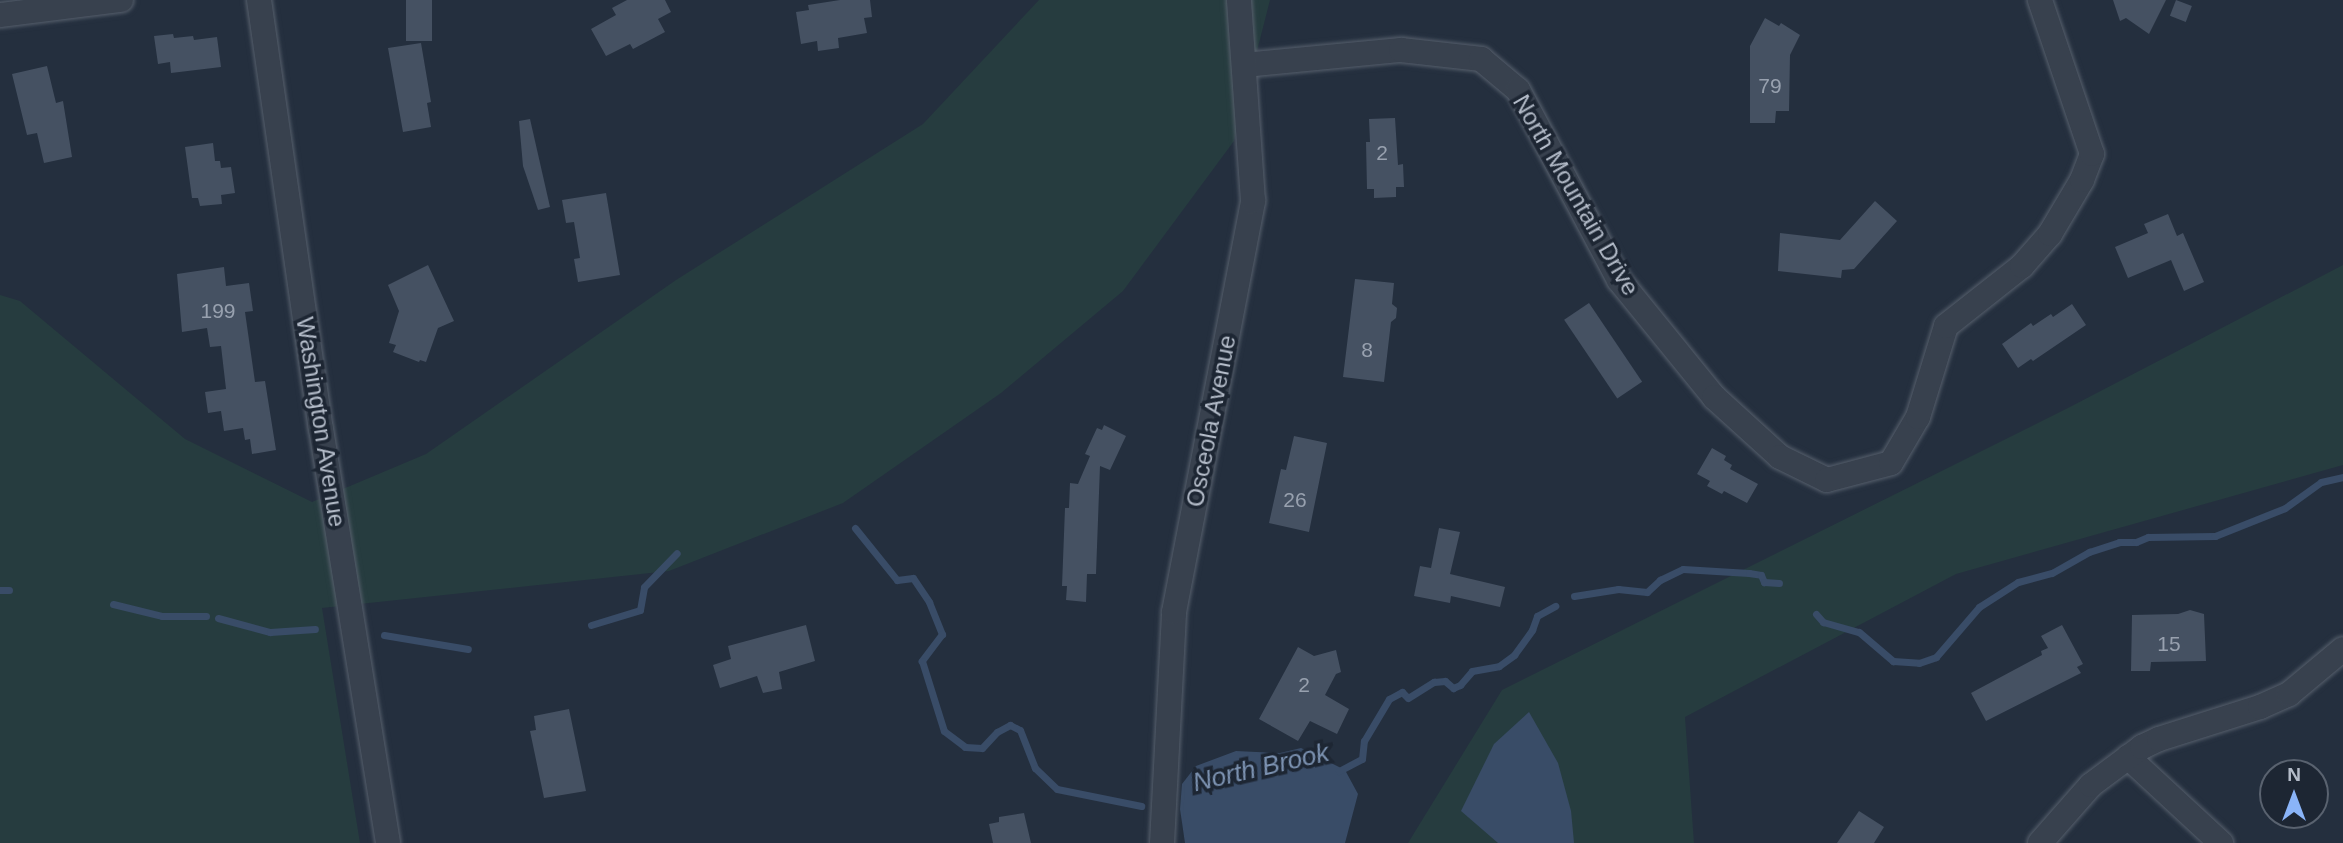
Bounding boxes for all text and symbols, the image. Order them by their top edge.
house number: 79 [1758,73,1782,99]
street label: North Mountain Drive [1507,90,1645,300]
house number: 2 [1376,140,1388,166]
house number: 199 [200,298,236,324]
street label: Washington Avenue [290,314,352,530]
street label: Osceola Avenue [1180,332,1242,510]
house number: 8 [1361,337,1373,363]
house number: 26 [1283,487,1307,513]
house number: 15 [2157,631,2181,657]
house number: 2 [1298,672,1310,698]
water label: North Brook [1190,737,1332,799]
north arrow [2259,759,2329,829]
text: N [2287,764,2301,785]

